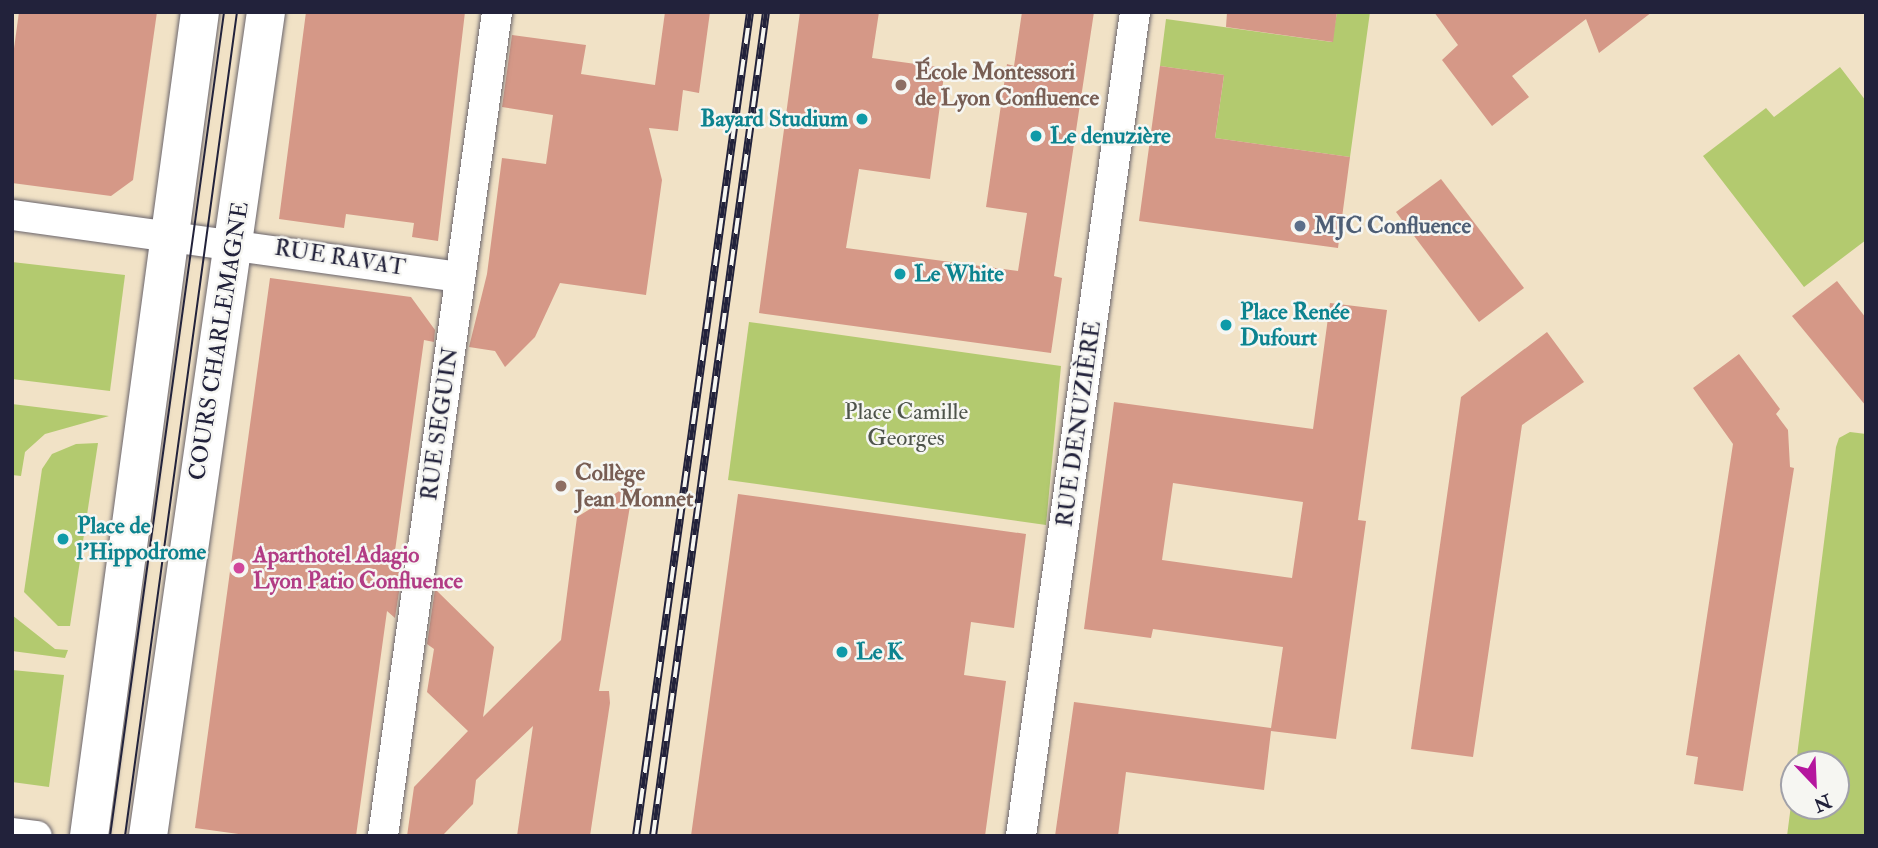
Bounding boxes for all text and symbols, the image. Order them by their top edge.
place label: École Montessori de Lyon Confluence [915,58,1099,112]
marker: École Montessori de Lyon Confluence [893,77,909,93]
place label: Bayard Studium [700,105,848,133]
marker: Bayard Studium [854,111,870,127]
place label: Le denuzière [1050,122,1171,150]
marker: Le denuzière [1028,128,1044,144]
street label: COURS CHARLEMAGNE [183,200,255,482]
place label: MJC Confluence [1314,212,1471,240]
marker: MJC Confluence [1292,218,1308,234]
street label: RUE RAVAT [273,234,407,282]
place label: Le White [914,260,1004,288]
marker: Le White [892,266,908,282]
place label: Place Renée Dufourt [1240,298,1350,352]
marker: Place Renée Dufourt [1218,317,1234,333]
street label: RUE DENUZIÈRE [1051,319,1107,529]
street label: RUE SEGUIN [416,346,464,502]
park label: Place Camille Georges [844,398,968,452]
place label: Collège Jean Monnet [575,459,693,513]
marker: Collège Jean Monnet [553,478,569,494]
place label: Place de l'Hippodrome [77,512,206,566]
marker: Place de l'Hippodrome [55,531,71,547]
place label: Aparthotel Adagio Lyon Patio Confluence [253,541,463,595]
marker: Aparthotel Adagio Lyon Patio Confluence [231,560,247,576]
place label: Le K [856,638,903,666]
marker: Le K [834,644,850,660]
north arrow [1780,750,1850,820]
text: N [1810,788,1835,817]

